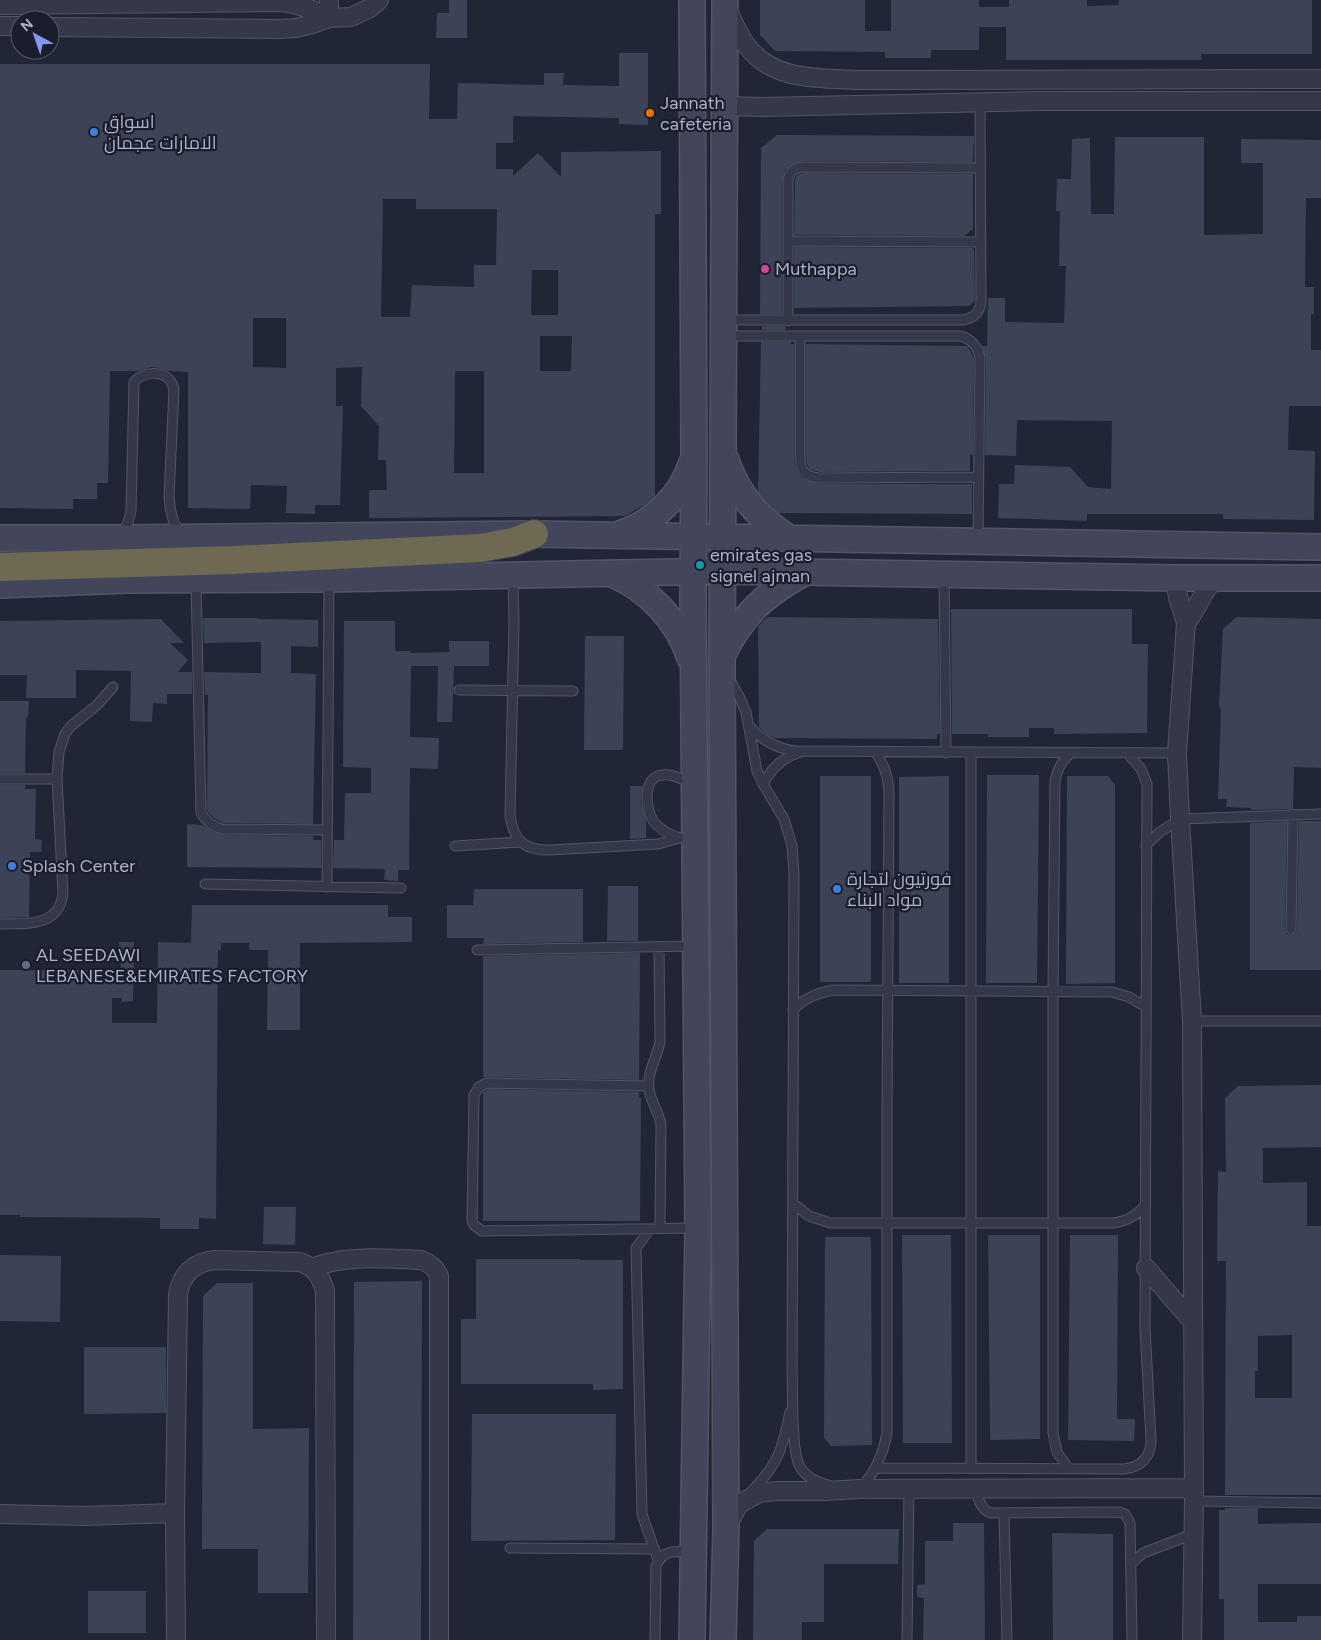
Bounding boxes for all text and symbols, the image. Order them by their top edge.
north arrow [10,10,60,60]
text: N [17,15,37,35]
place label: Jannath cafeteria [660,92,731,135]
marker: Jannath cafeteria [644,107,656,119]
place label: اسواق الامارات عجمان [104,111,217,154]
marker: اسواق الامارات عجمان [88,126,100,138]
place label: Muthappa [775,258,857,280]
marker: Muthappa [759,263,771,275]
place label: emirates gas signel ajman [710,544,812,587]
marker: emirates gas signel ajman [694,559,706,571]
place label: Splash Center [22,855,135,877]
marker: Splash Center [6,860,18,872]
place label: فورتيون لتجارة مواد البناء [847,868,952,911]
marker: فورتيون لتجارة مواد البناء [831,883,843,895]
place label: AL SEEDAWI LEBANESE&EMIRATES FACTORY [36,944,308,987]
marker: AL SEEDAWI LEBANESE&EMIRATES FACTORY [20,959,32,971]

